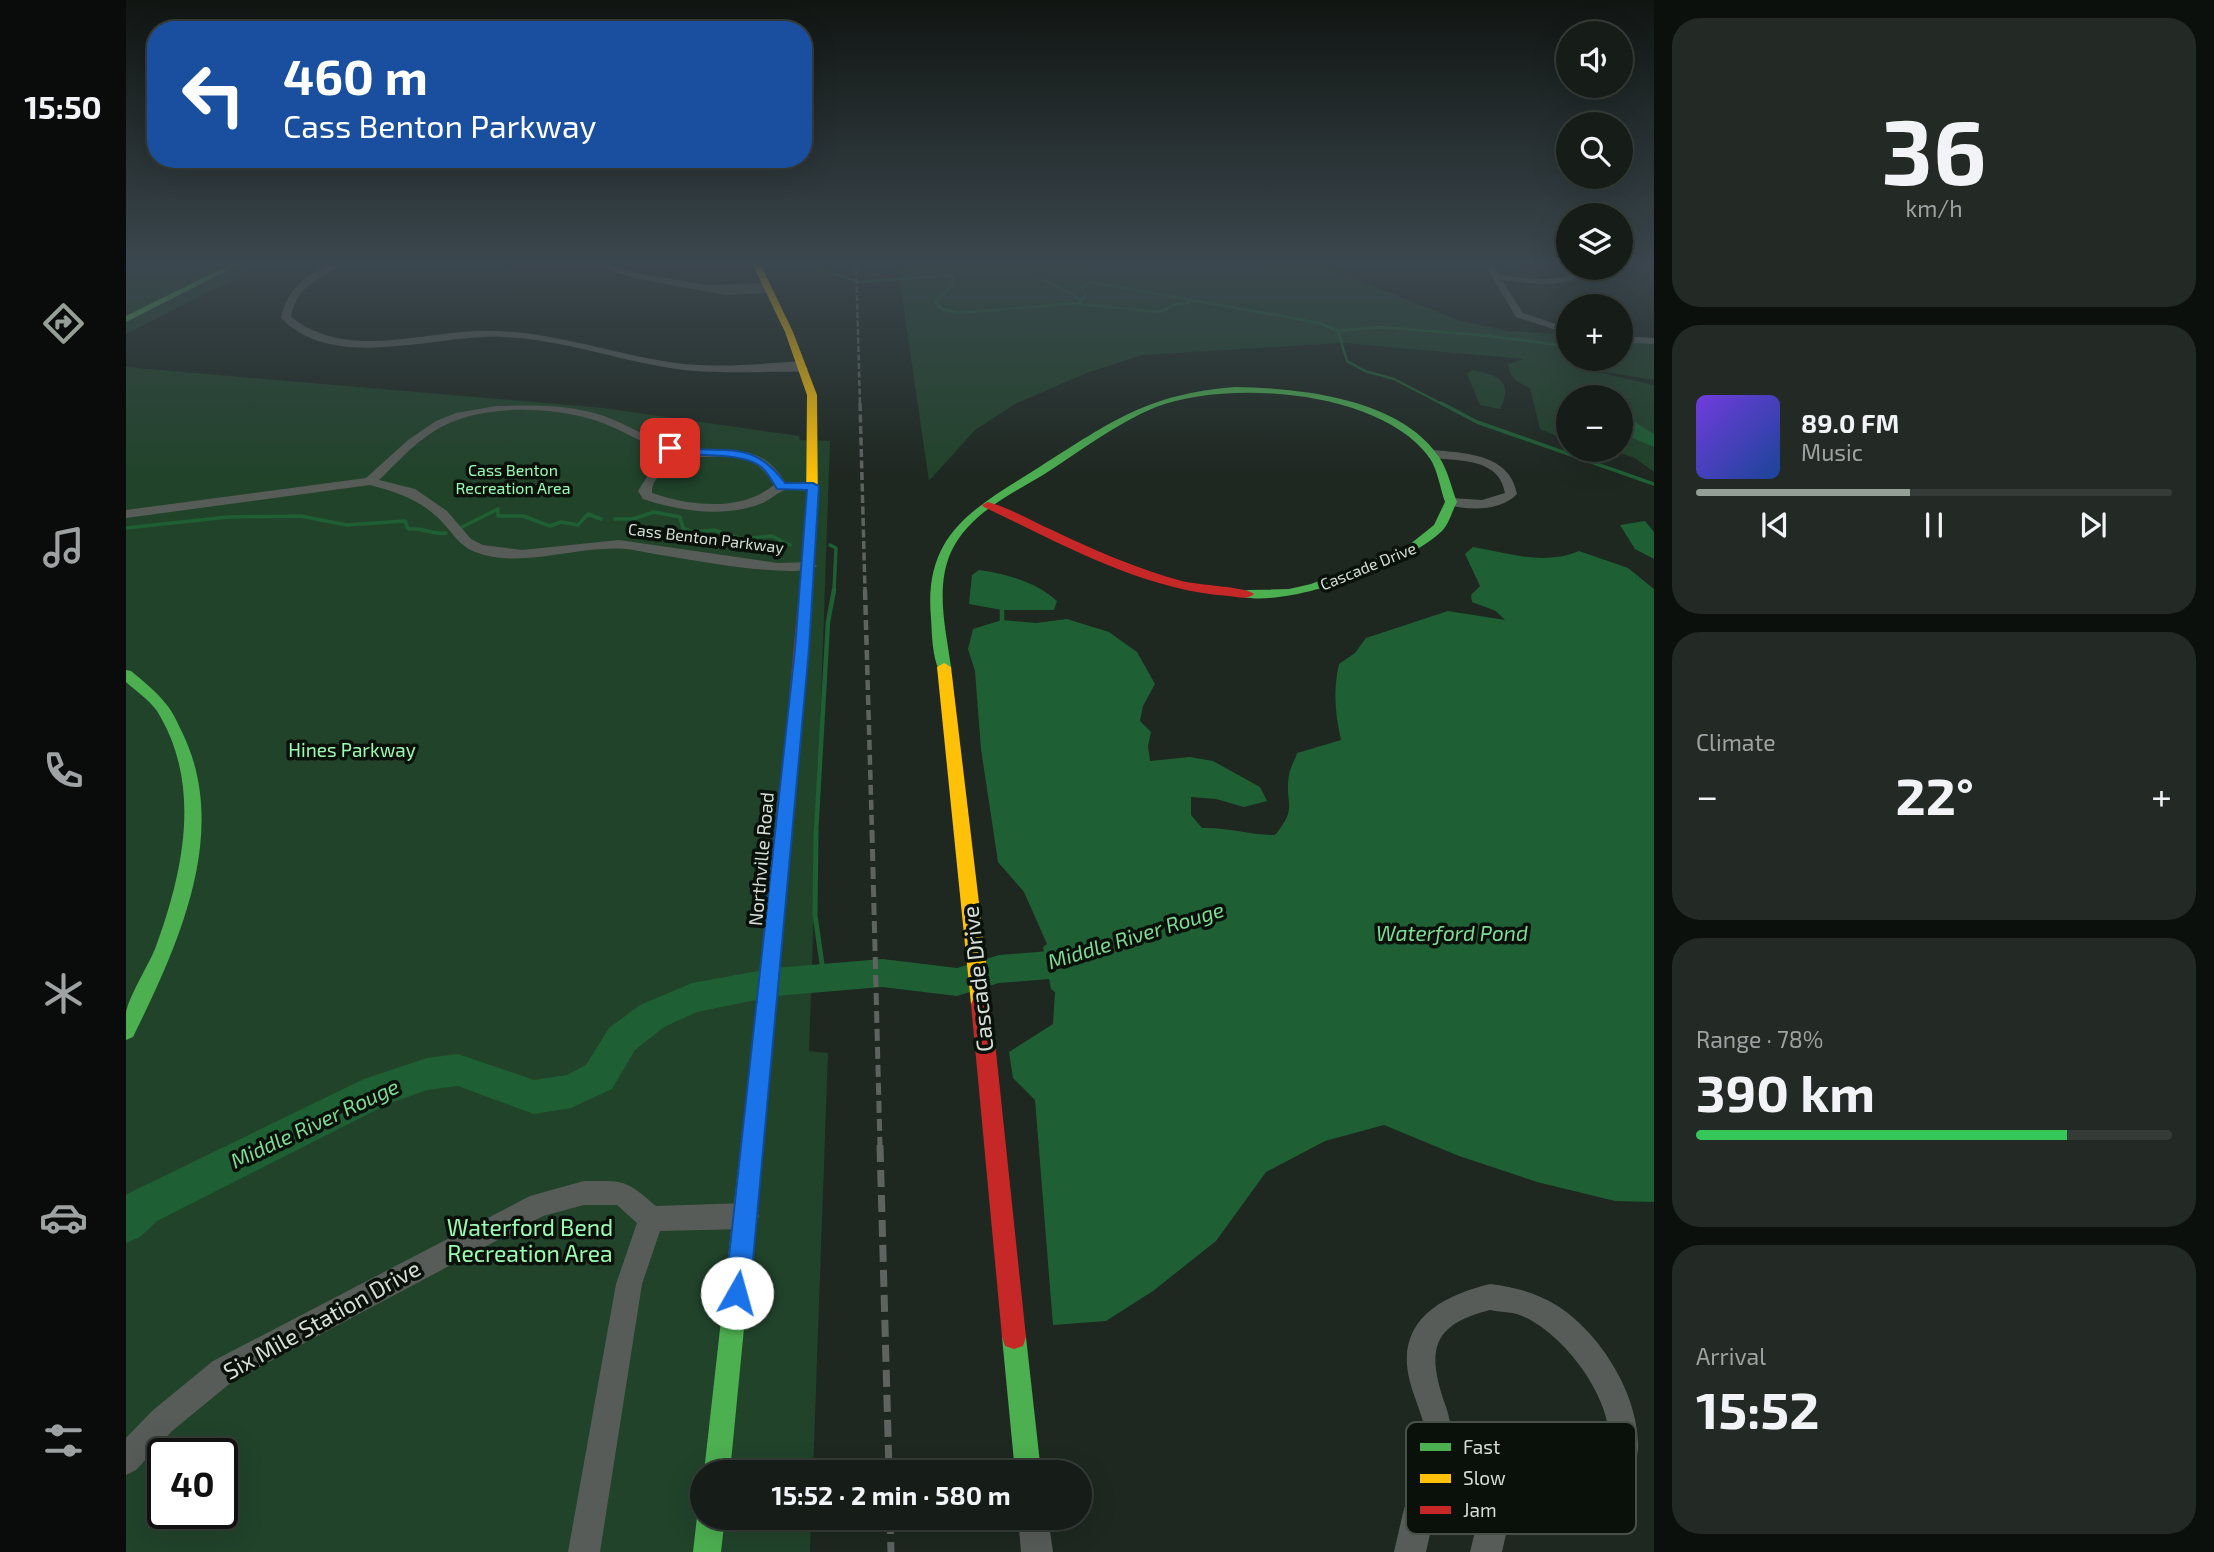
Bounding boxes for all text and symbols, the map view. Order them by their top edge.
map controls [1556,21,1633,462]
button: sound [1556,21,1633,98]
text: 460 m [283,46,428,105]
icon: left [168,49,259,140]
text: 15:50 [24,87,102,125]
text: 36 [1881,94,1987,203]
text: Cass Benton Parkway [283,106,596,144]
button: search [1556,112,1633,189]
text: km/h [1905,194,1963,222]
button: layers [1556,203,1633,280]
button: + [1556,294,1633,371]
icon: directions [39,299,88,348]
button: − [1556,385,1633,462]
text: 89.0 FM [1801,407,1899,438]
pin [640,418,700,478]
icon: arrive [651,429,689,467]
text: Music [1801,438,1863,466]
park label: Cass Benton Recreation Area [456,460,570,497]
icon: previous [1756,506,1794,544]
icon: pause [1915,506,1953,544]
icon: next [2074,506,2112,544]
street label: Cass Benton Parkway [627,519,786,557]
icon: music [39,523,88,572]
street label: Cascade Drive [1317,538,1419,593]
text: Climate [1696,728,1776,756]
park label: Hines Parkway [288,738,416,761]
icon: phone [39,746,88,795]
text: 22° [1895,763,1974,825]
text: − [1696,772,1718,818]
text: + [2151,772,2172,818]
street label: Northville Road [743,791,778,927]
water label: Middle River Rouge [1044,896,1227,973]
street label: Cascade Drive [955,905,999,1053]
water label: Waterford Pond [1376,920,1528,945]
icon: climate [39,969,88,1018]
text: Range · 78% [1696,1025,1823,1053]
text: 390 km [1696,1060,1875,1122]
water label: Middle River Rouge [226,1073,403,1173]
icon: car [39,1193,88,1242]
park label: Waterford Bend Recreation Area [447,1213,613,1267]
street label: Six Mile Station Drive [218,1253,425,1385]
position arrow [700,1256,774,1330]
text: Arrival [1696,1342,1766,1370]
text: 15:52 [1696,1377,1819,1439]
icon: filters [39,1416,88,1465]
legend [1406,1422,1636,1534]
text: Fast [1463,1435,1500,1458]
speed limit sign: 40 [147,1438,238,1529]
text: Slow [1463,1466,1506,1489]
text: 15:52 · 2 min · 580 m [771,1479,1011,1510]
text: Jam [1463,1498,1497,1521]

